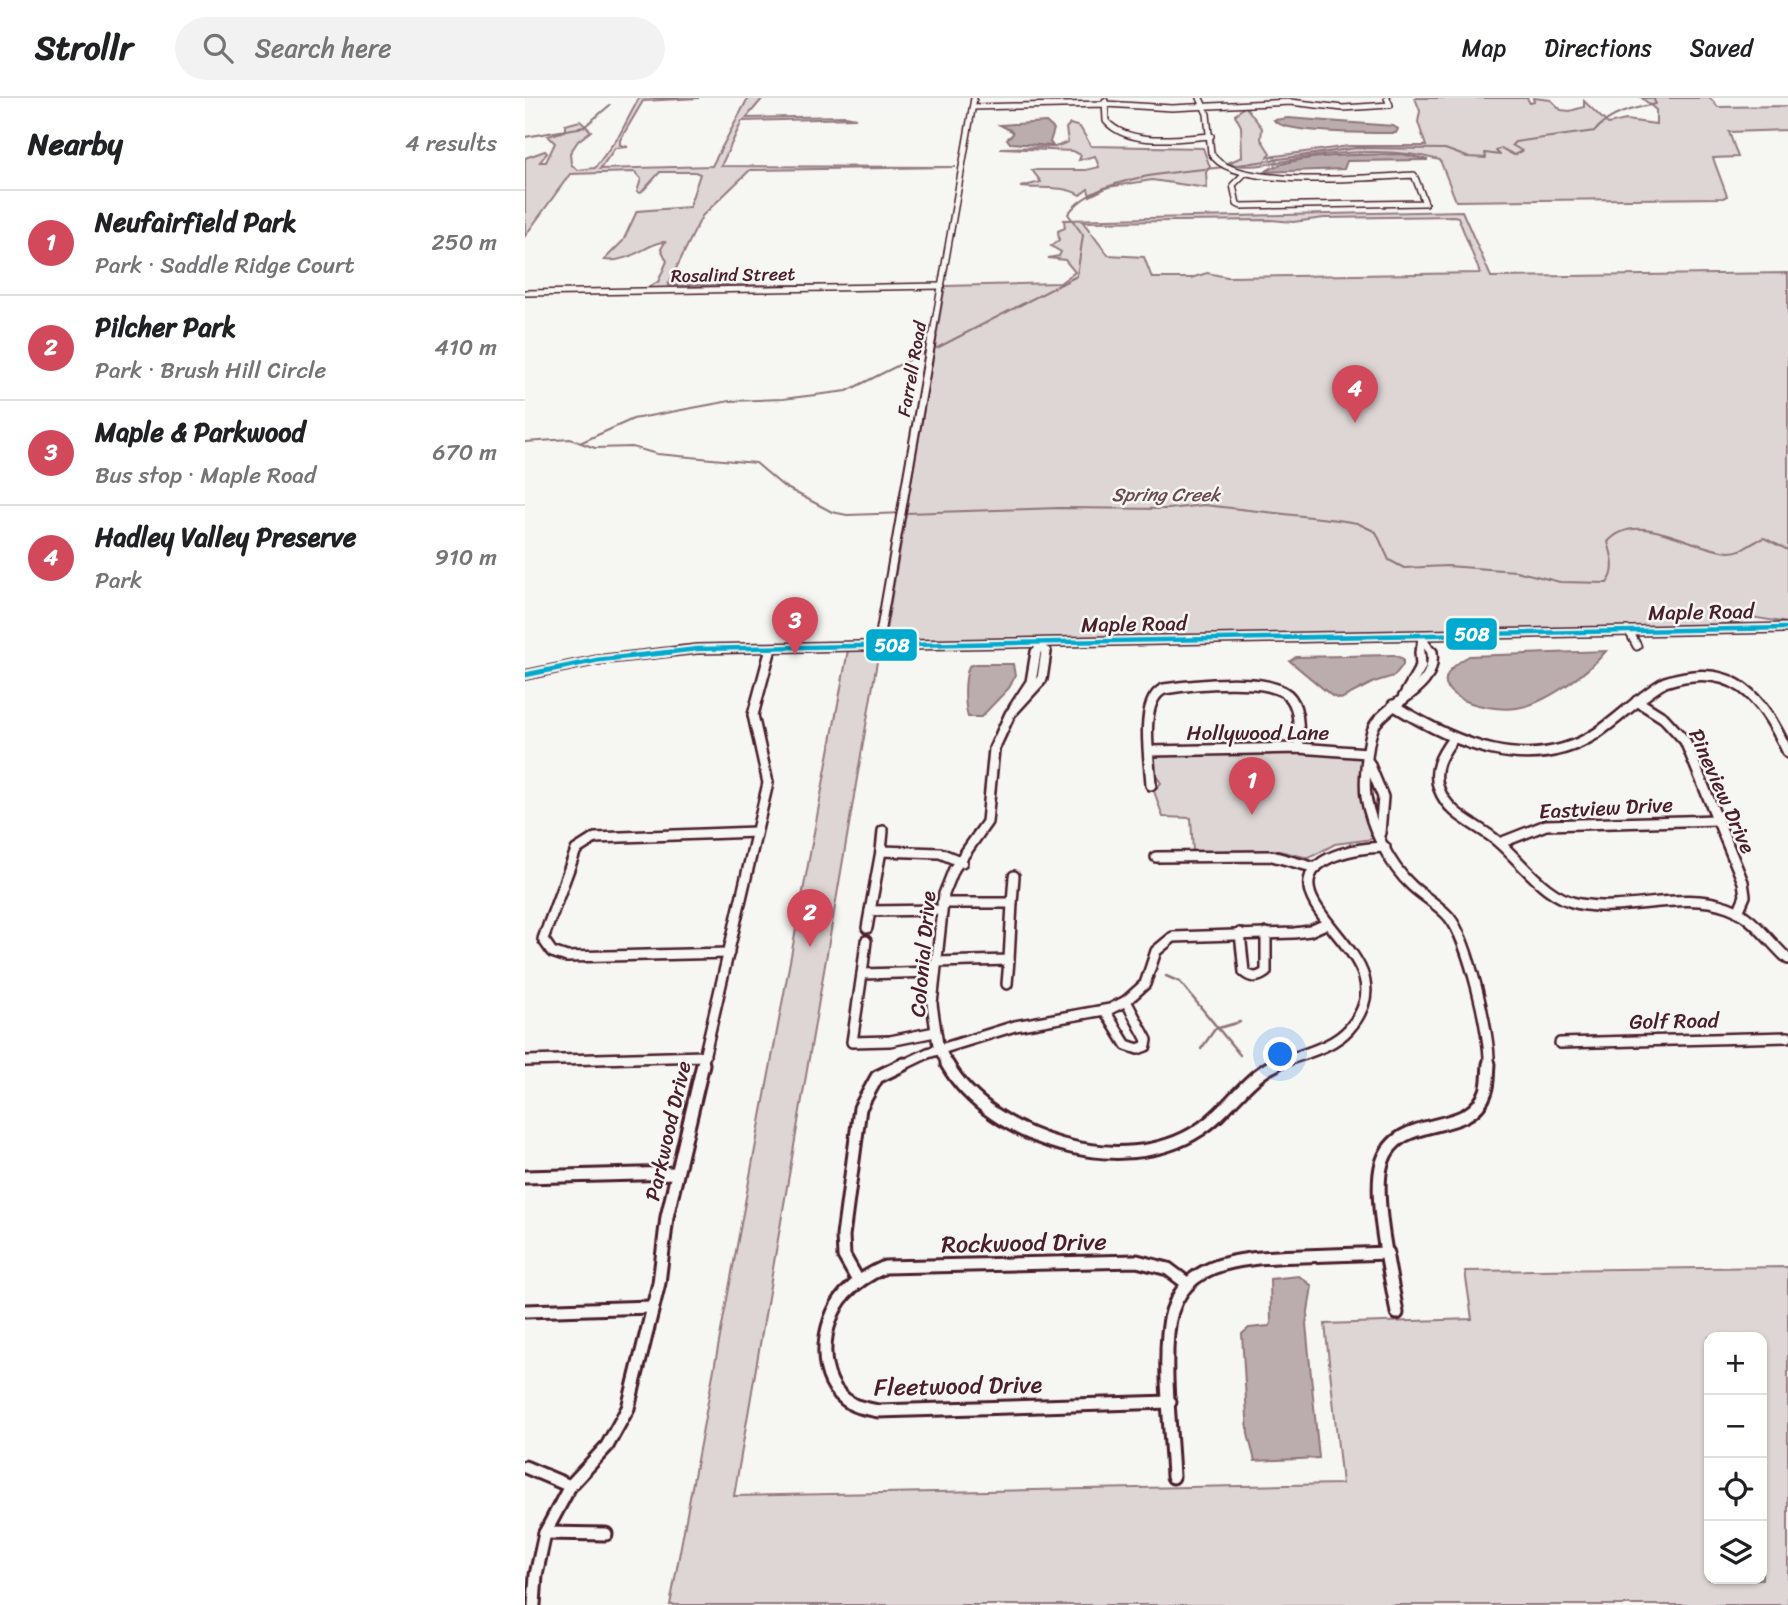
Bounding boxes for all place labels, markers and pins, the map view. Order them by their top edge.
pin: 4 [1332,365,1378,423]
pin: 3 [772,597,818,655]
pin: 1 [1229,757,1275,815]
pin: 2 [787,889,833,947]

